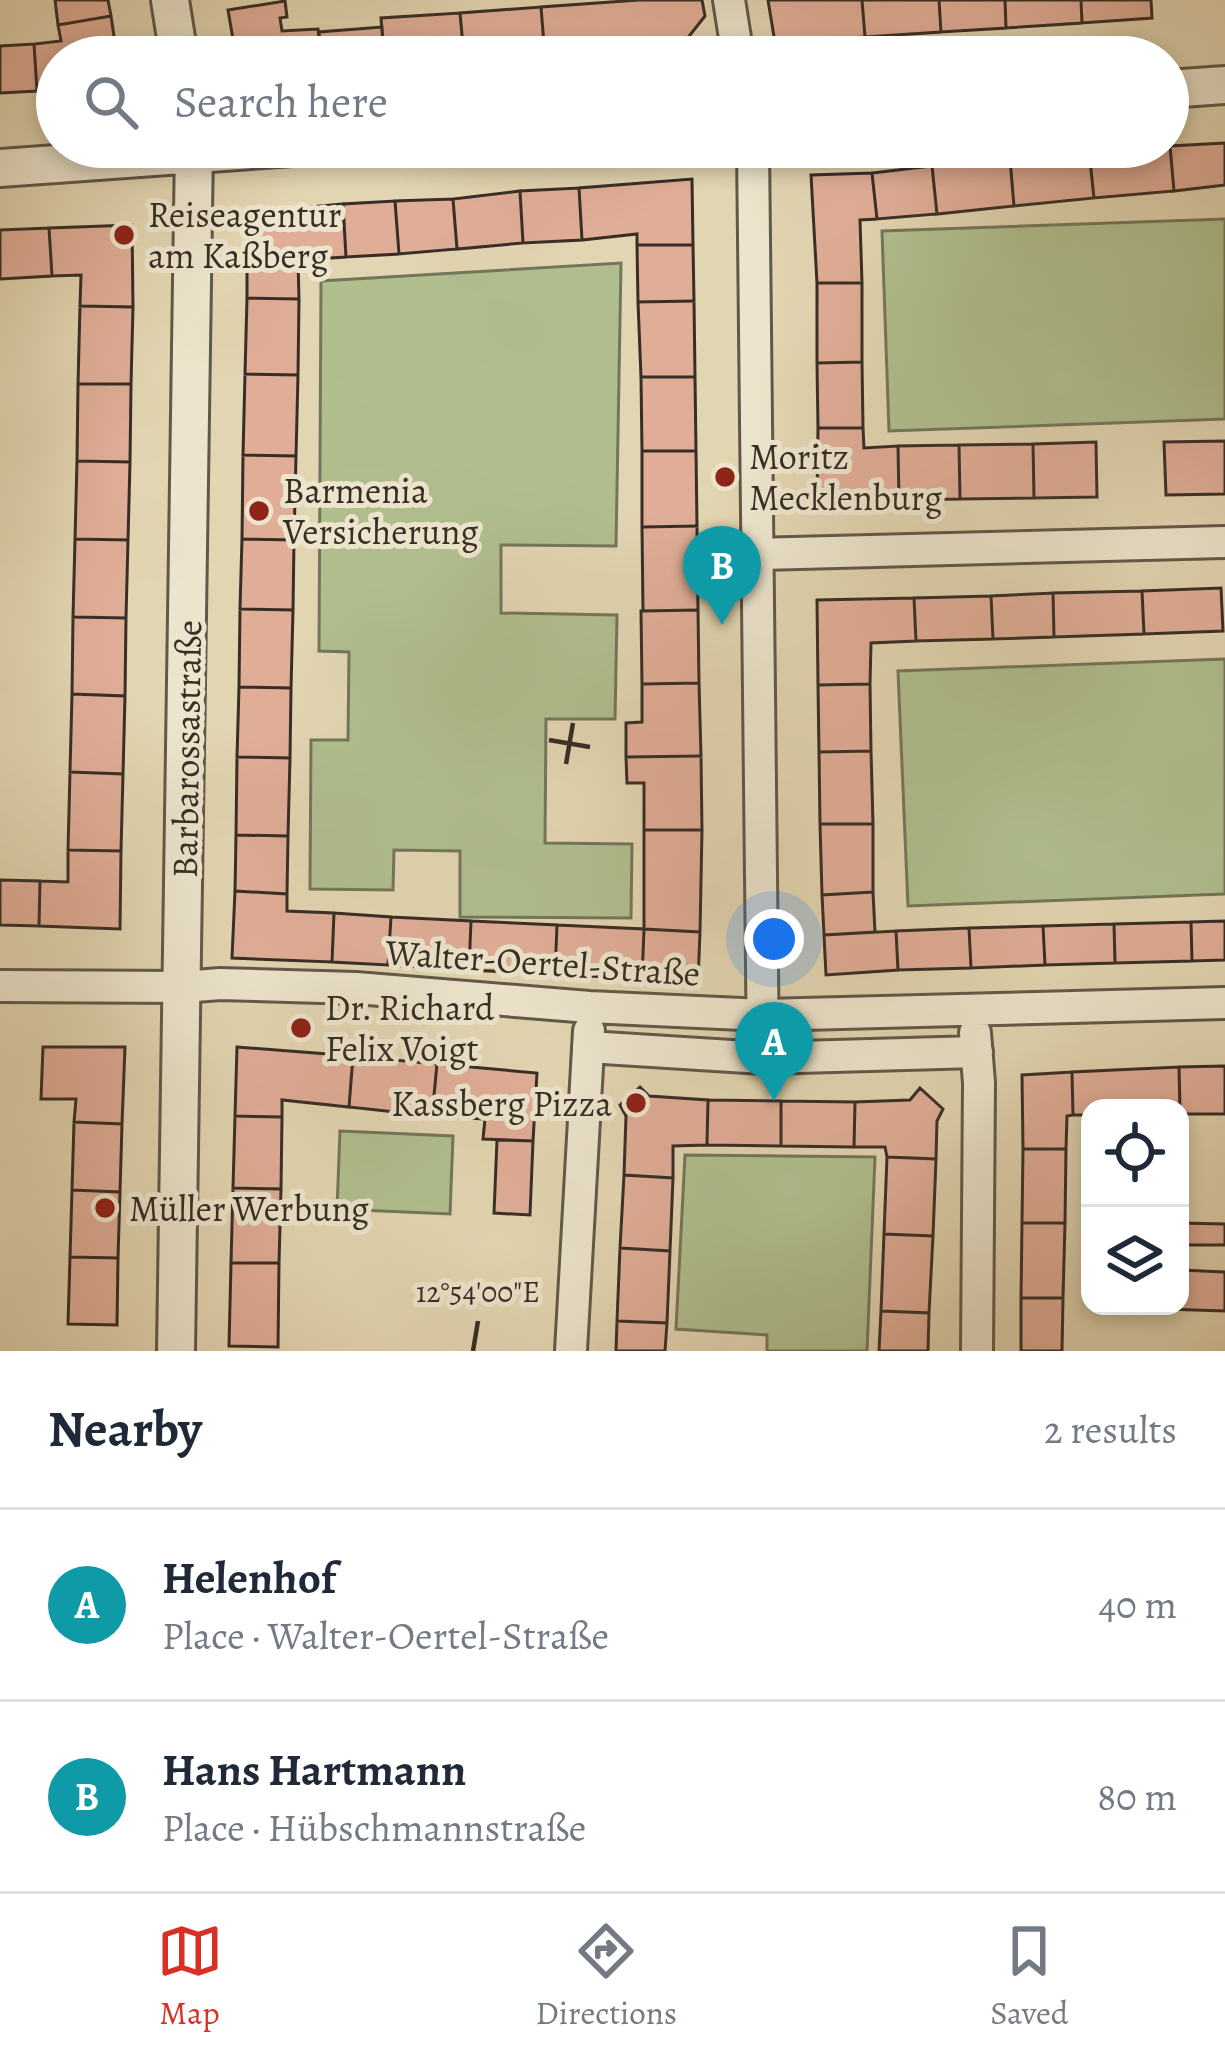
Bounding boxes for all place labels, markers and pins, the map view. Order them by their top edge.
place label: Reiseagentur am Kaßberg [148,190,342,280]
marker: Reiseagentur am Kaßberg [111,222,137,248]
place label: Moritz Mecklenburg [749,432,942,522]
marker: Moritz Mecklenburg [712,464,738,490]
place label: Barmenia Versicherung [282,466,478,556]
marker: Barmenia Versicherung [246,498,272,524]
pin: B [683,526,761,625]
place label: Dr. Richard Felix Voigt [325,983,495,1073]
pin: A [735,1002,813,1101]
marker: Dr. Richard Felix Voigt [288,1015,314,1041]
place label: Kassberg Pizza [391,1079,612,1128]
marker: Kassberg Pizza [623,1090,649,1116]
place label: Müller Werbung [129,1184,369,1233]
marker: Müller Werbung [92,1195,118,1221]

